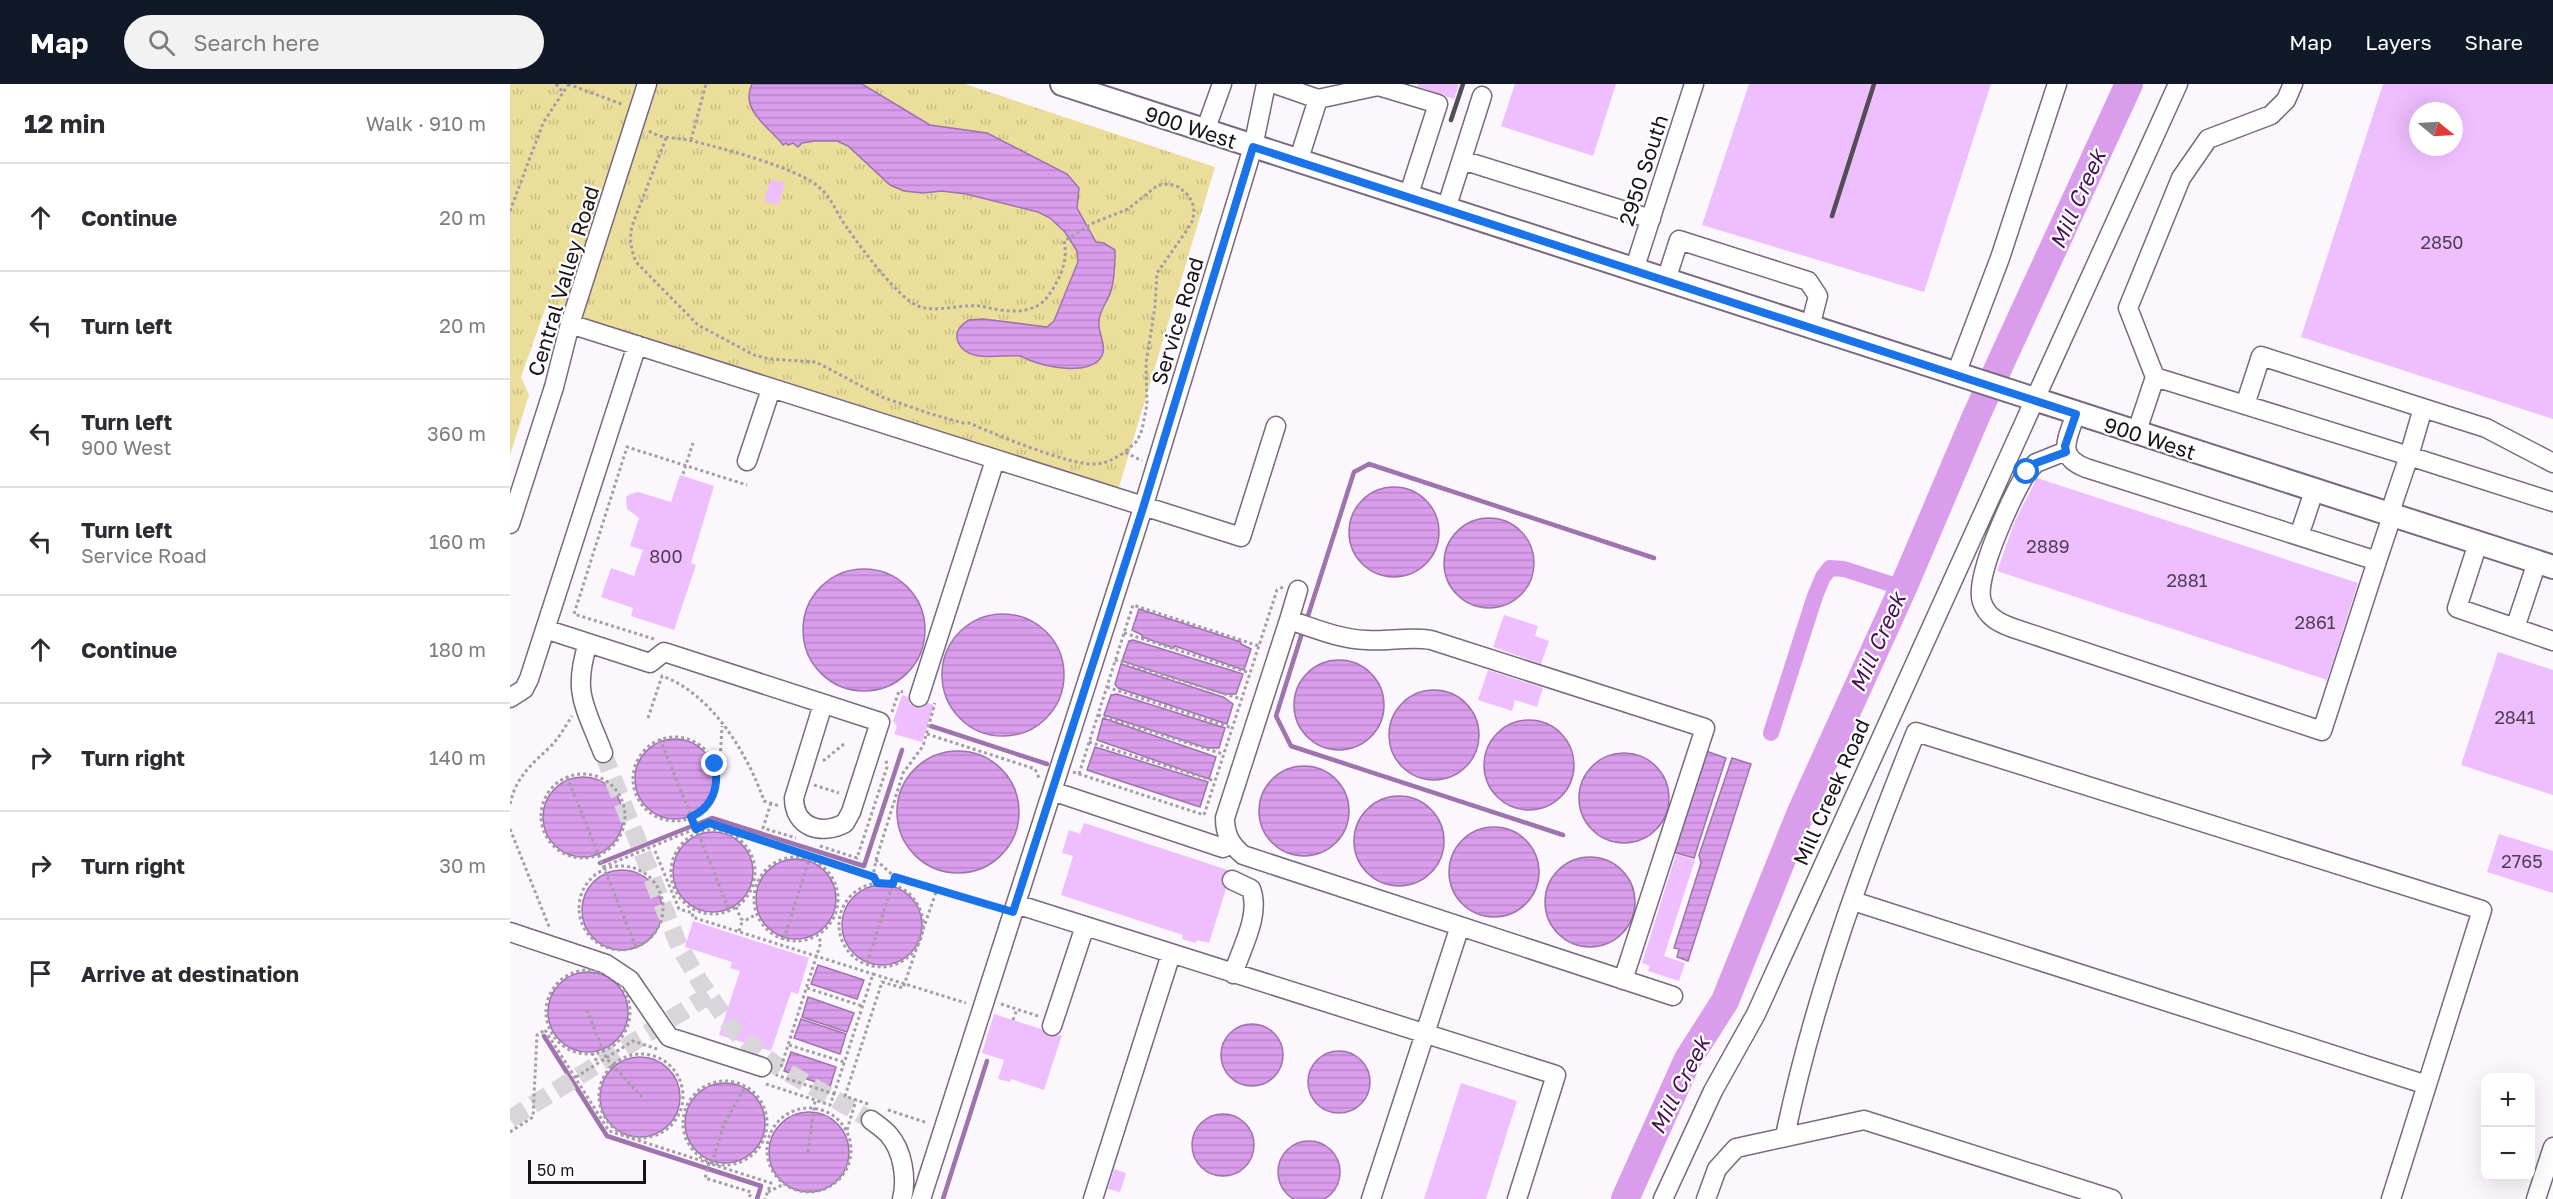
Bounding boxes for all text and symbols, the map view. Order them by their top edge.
search box [124,15,544,69]
text: Map [30,26,88,59]
icon: search [145,26,178,59]
text: Search here [193,29,319,56]
text: Map [2289,29,2332,55]
text: Layers [2365,29,2432,55]
text: Share [2465,29,2523,55]
street label: 900 West [1142,100,1240,154]
north arrow [2409,102,2463,156]
text: 12 min [24,108,105,139]
text: Walk · 910 m [366,111,486,135]
street label: 2950 South [1613,111,1673,229]
water label: Mill Creek [2043,143,2112,253]
street label: Central Valley Road [522,183,604,379]
icon: ahead [24,201,57,234]
text: Continue [81,204,177,231]
text: 20 m [439,205,486,229]
house number: 2850 [2420,231,2464,253]
street label: Service Road [1145,254,1209,388]
icon: left [24,309,57,342]
text: Turn left [81,312,172,339]
text: 20 m [439,313,486,337]
text: Turn left [81,408,172,435]
street label: 900 West [2101,411,2199,465]
icon: left [24,417,57,450]
text: 360 m [427,421,486,445]
text: 900 West [81,435,172,459]
route start [2013,458,2039,484]
text: Turn left [81,516,172,543]
icon: left [24,525,57,558]
text: 160 m [429,529,486,553]
house number: 2889 [2026,535,2070,557]
text: Service Road [81,543,207,567]
house number: 800 [649,545,683,567]
house number: 2881 [2166,569,2208,591]
water label: Mill Creek [1843,586,1912,696]
house number: 2861 [2294,611,2336,633]
icon: ahead [24,633,57,666]
text: Continue [81,636,177,663]
text: 180 m [429,637,486,661]
house number: 2841 [2494,706,2536,728]
street label: Mill Creek Road [1787,715,1875,869]
icon: right [24,741,57,774]
text: Turn right [81,744,185,771]
text: 140 m [429,745,486,769]
route end [701,750,727,776]
icon: right [24,849,57,882]
house number: 2765 [2501,850,2543,872]
text: Turn right [81,852,185,879]
text: 30 m [439,853,486,877]
icon: arrive [24,957,57,990]
text: Arrive at destination [81,960,299,987]
water label: Mill Creek [1643,1030,1716,1138]
map controls [2481,1073,2535,1181]
button: + [2481,1073,2535,1127]
button: − [2481,1127,2535,1181]
scale bar [528,1157,646,1184]
text: 50 m [537,1160,574,1180]

